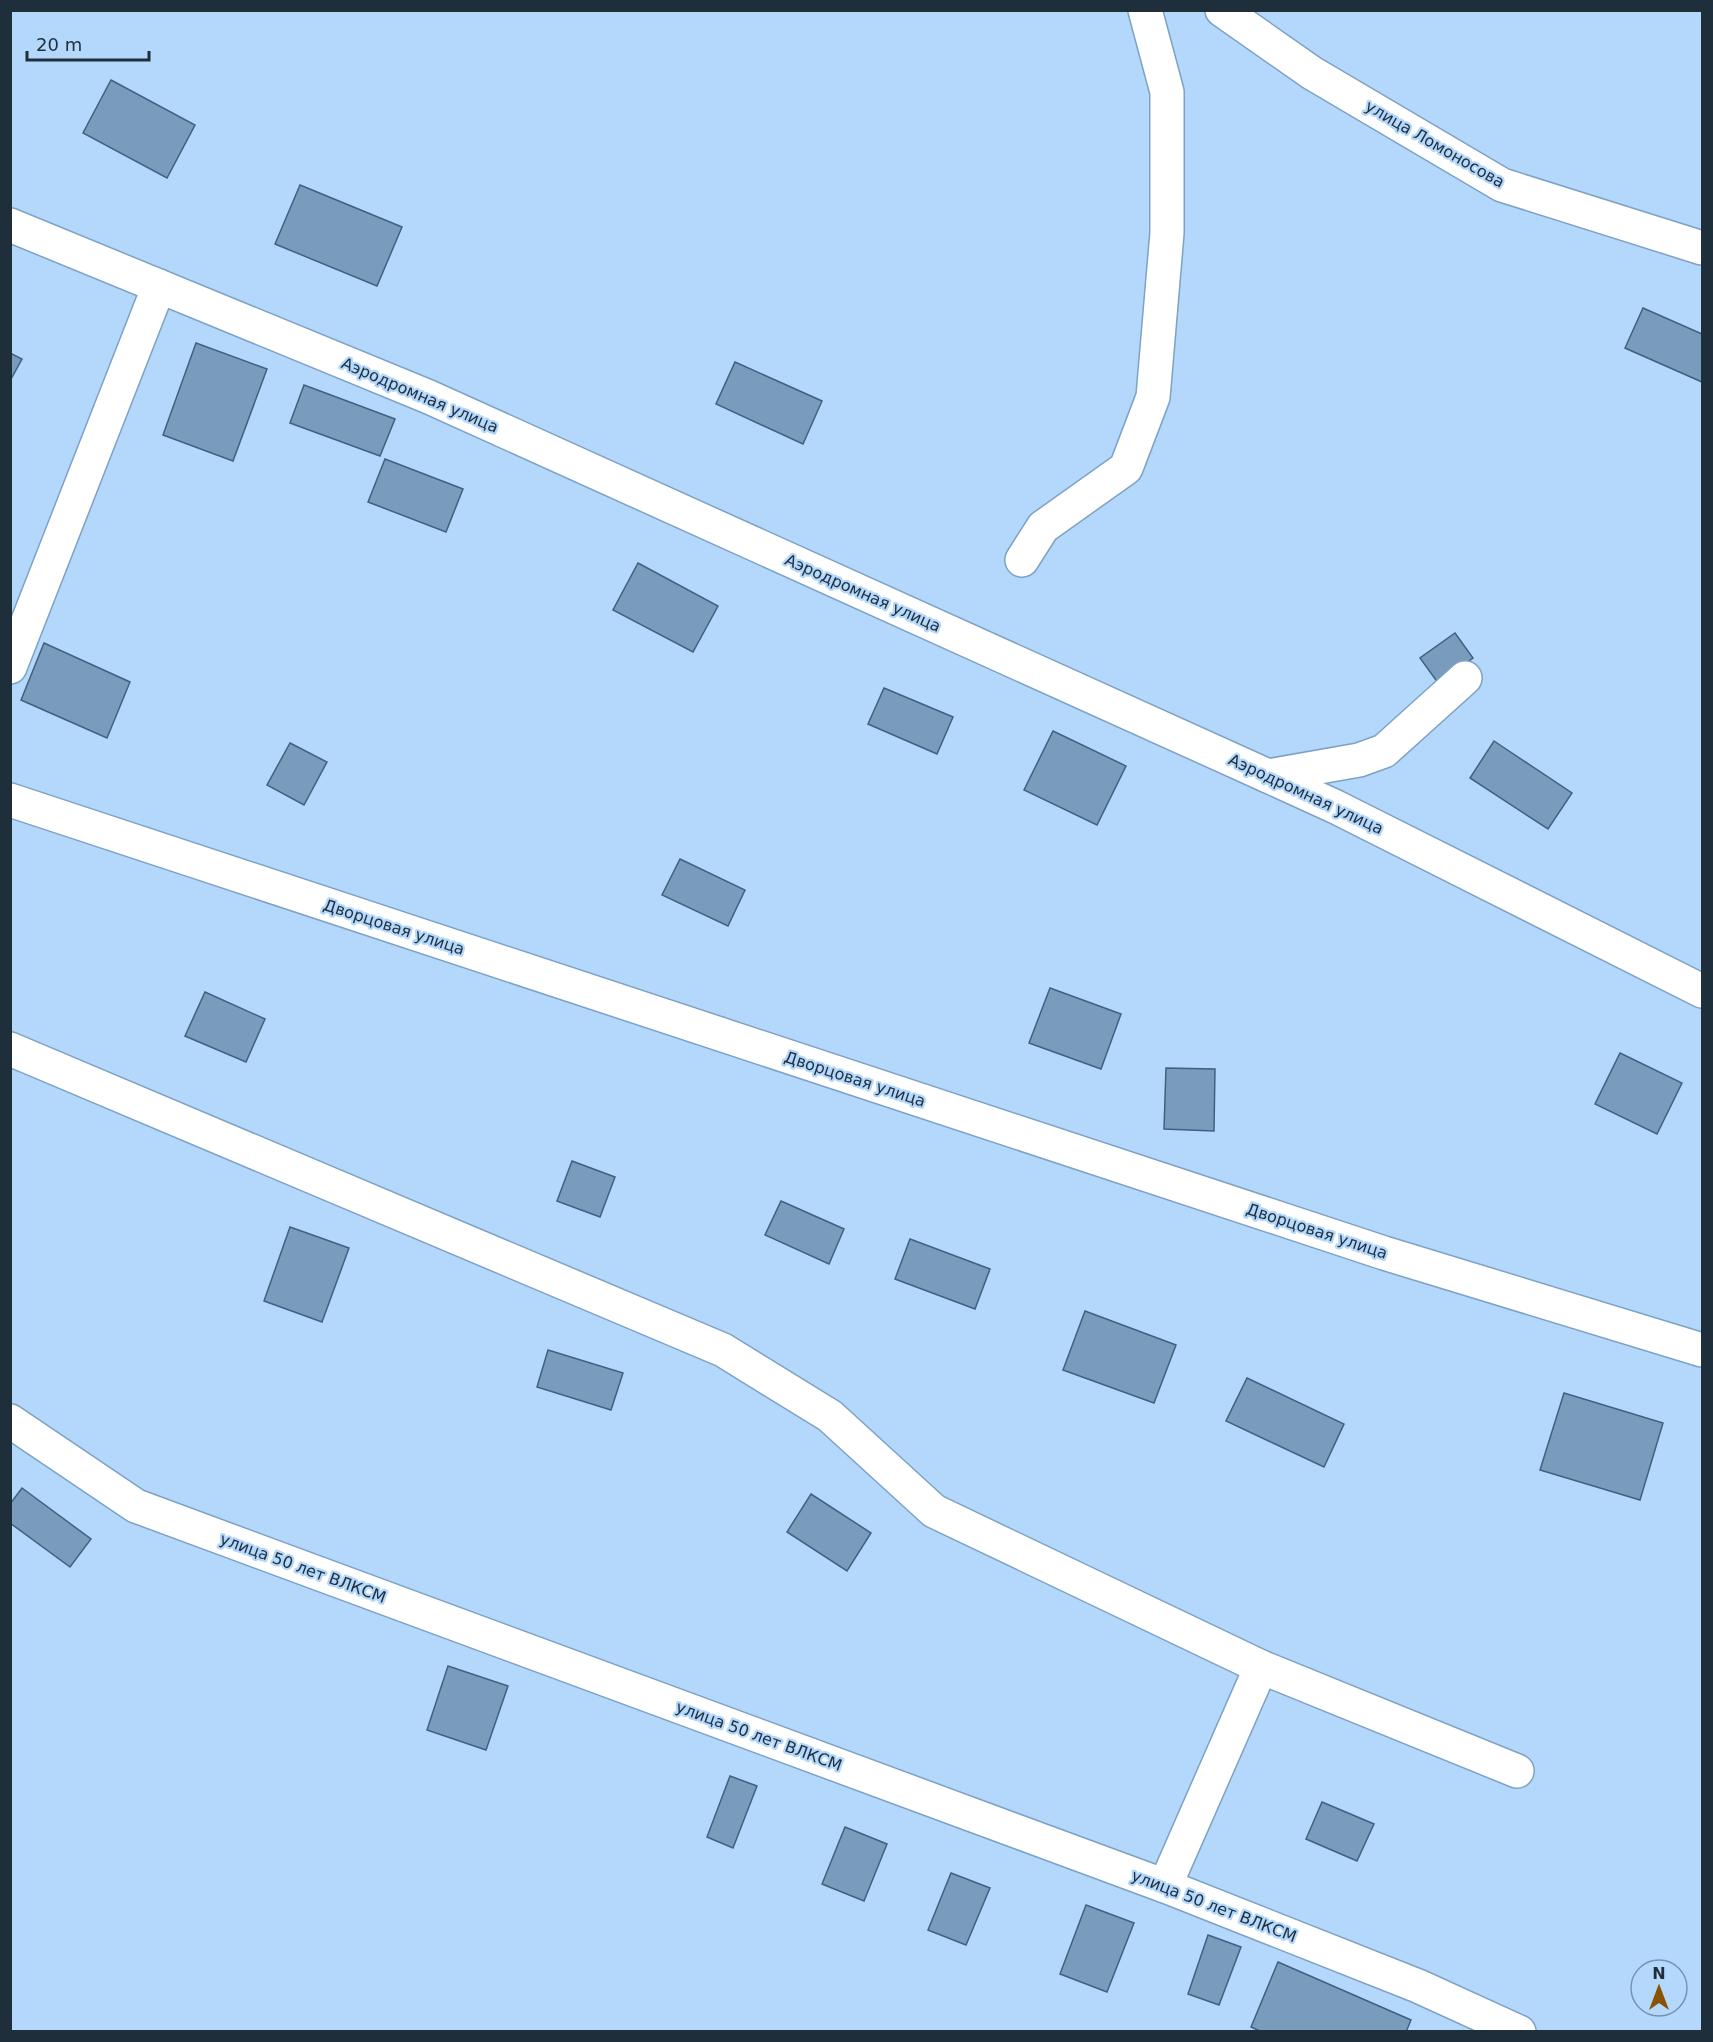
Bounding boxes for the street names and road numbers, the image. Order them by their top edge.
street label: улица Ломоносова [1362,96,1508,192]
street label: Аэродромная улица [339,353,501,437]
street label: Аэродромная улица [782,550,944,636]
street label: Аэродромная улица [1226,750,1386,838]
street label: Дворцовая улица [321,895,467,959]
street label: Дворцовая улица [782,1047,928,1111]
street label: Дворцовая улица [1244,1199,1390,1263]
street label: улица 50 лет ВЛКСМ [217,1529,389,1607]
street label: улица 50 лет ВЛКСМ [673,1697,845,1775]
street label: улица 50 лет ВЛКСМ [1129,1866,1299,1946]

